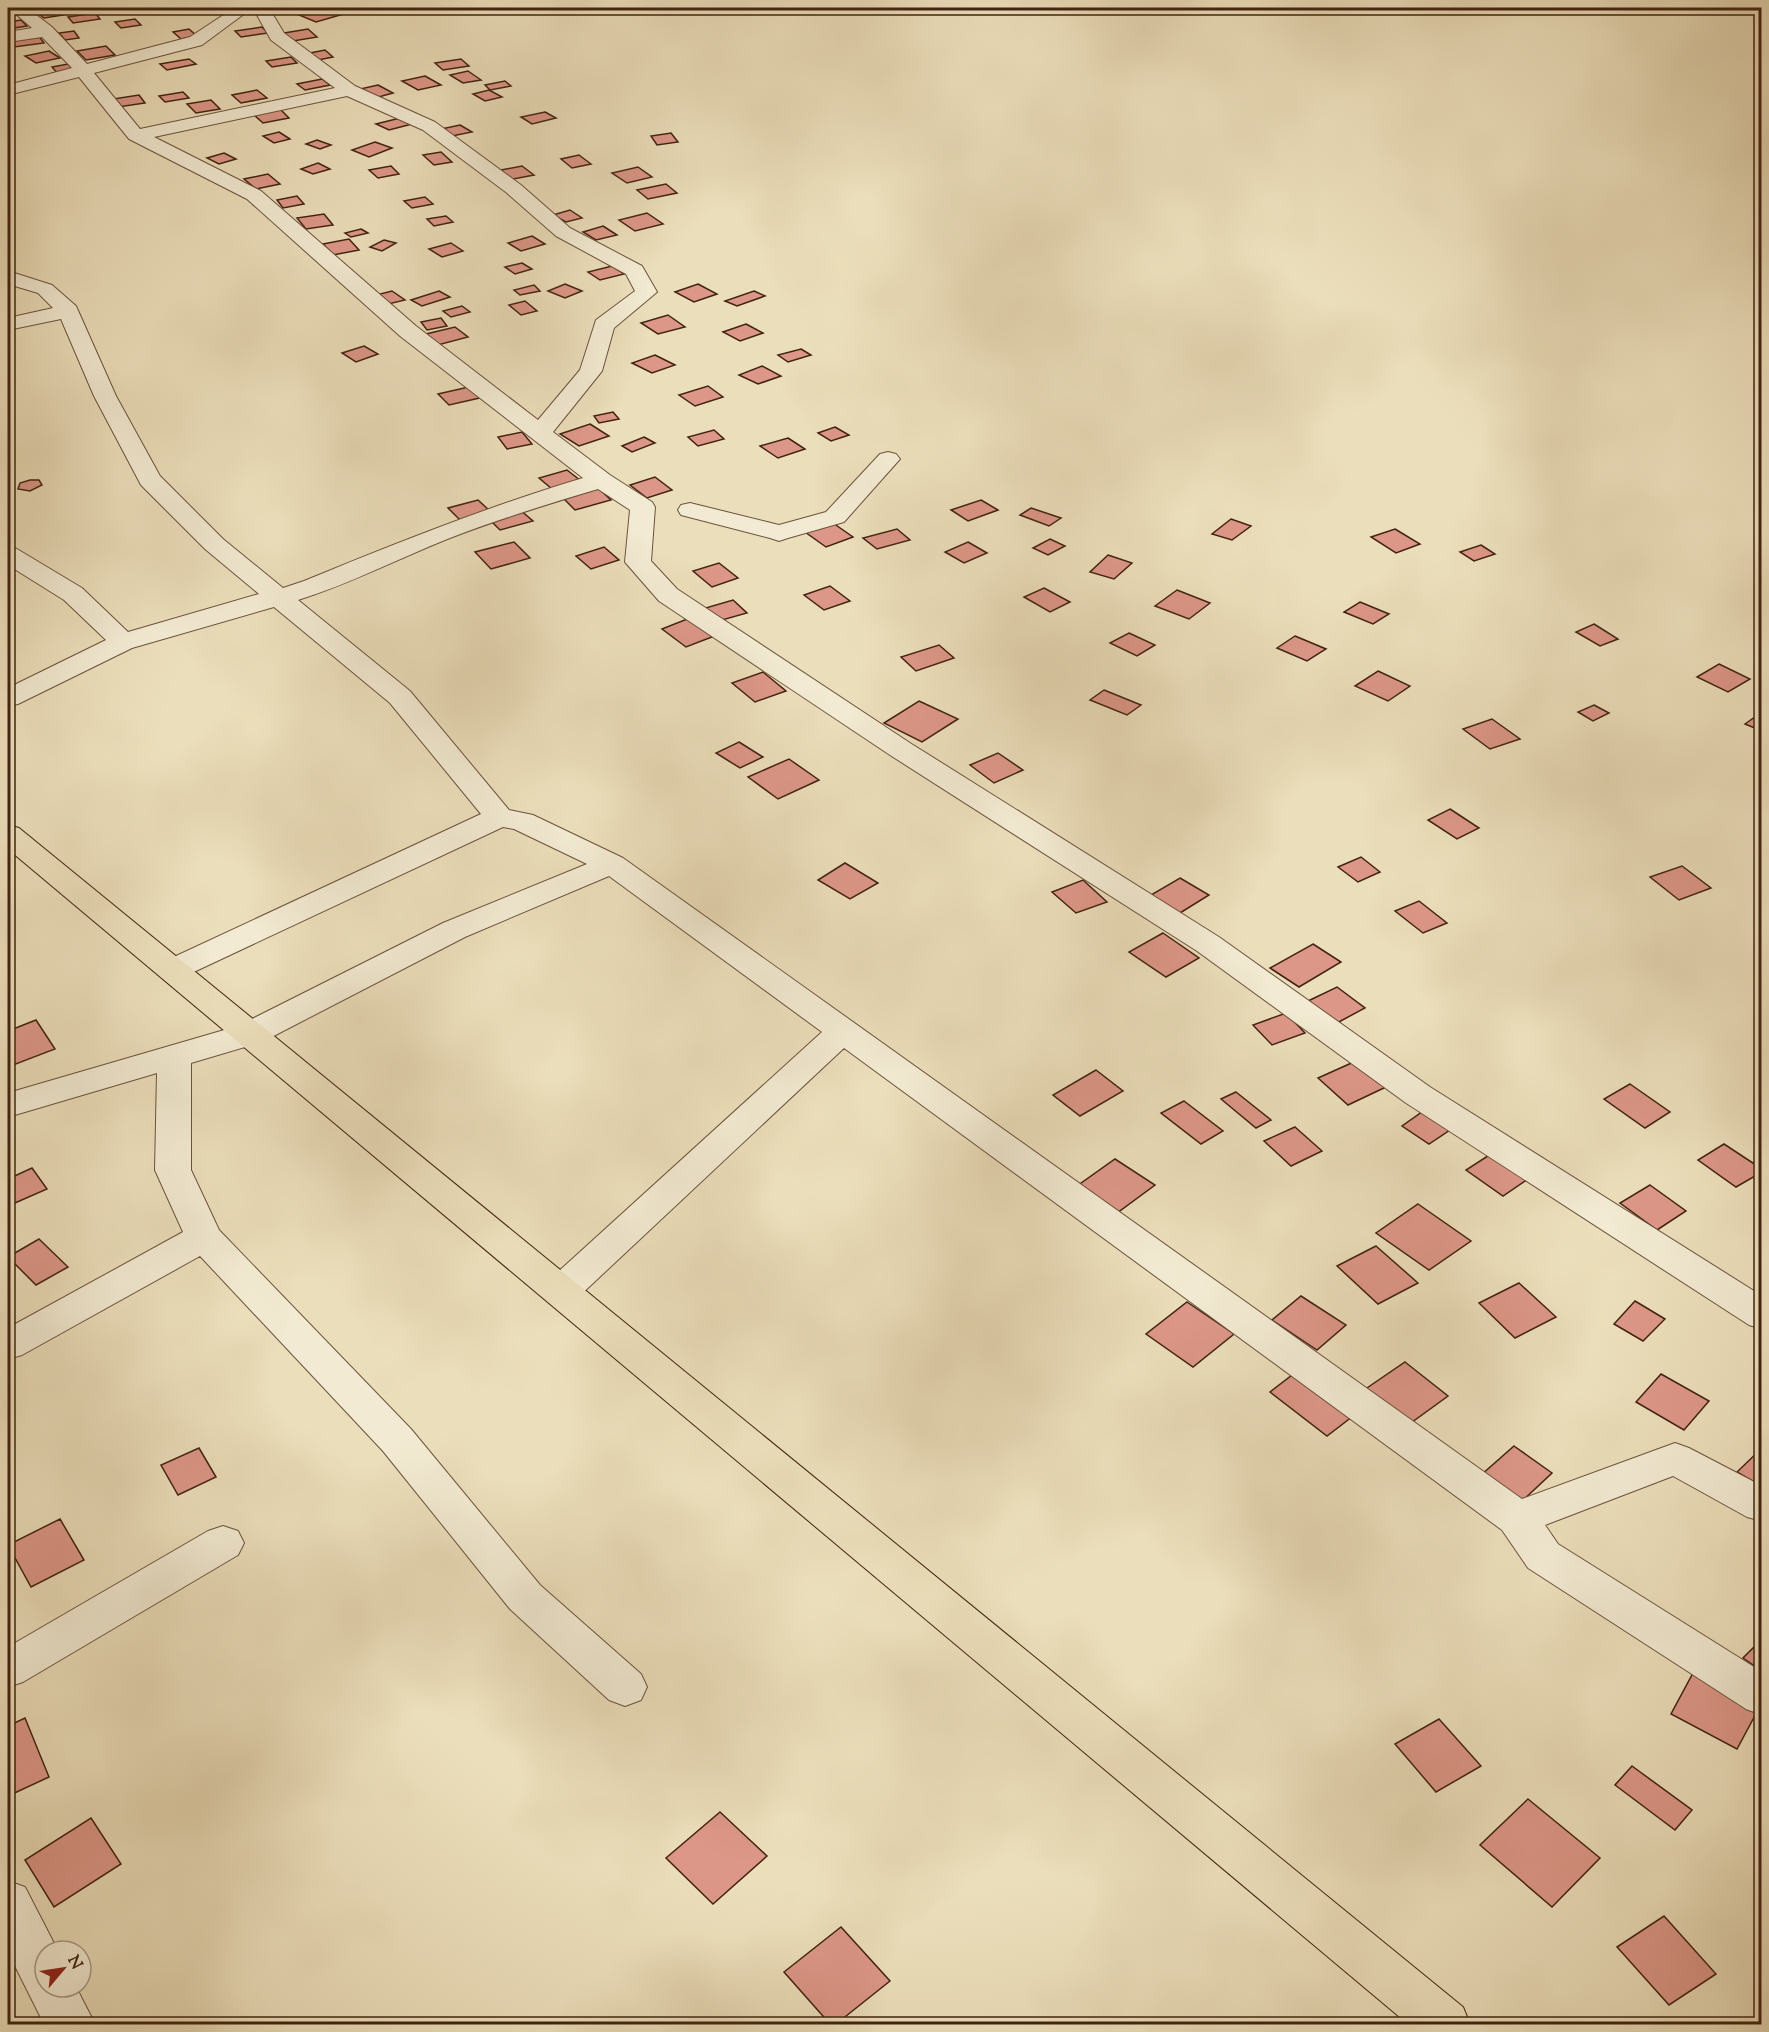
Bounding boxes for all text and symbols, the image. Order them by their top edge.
north arrow [33,1939,93,1999]
text: N [61,1952,87,1974]

